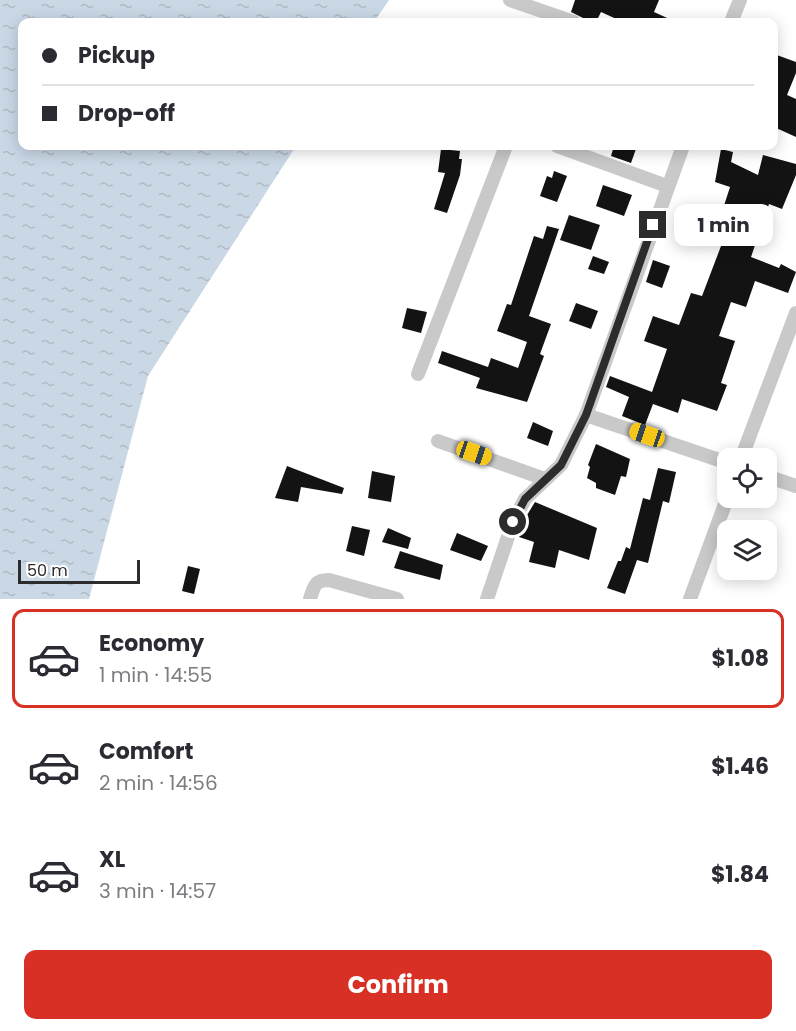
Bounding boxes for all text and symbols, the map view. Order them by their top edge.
text: Pickup [78,40,155,71]
text: Drop-off [78,98,175,129]
callout: 1 min [674,204,773,246]
route end [639,211,666,238]
text: 1 min [697,211,750,239]
car [627,421,667,449]
car [454,439,494,467]
map controls [717,448,777,580]
button: locate [717,448,777,508]
route start [499,508,526,535]
button: layers [717,520,777,580]
scale bar [18,557,140,584]
text: 50 m [27,559,68,582]
text: Economy [99,628,204,659]
icon: car [27,632,81,686]
text: $1.08 [711,643,769,674]
text: 1 min · 14:55 [99,661,212,689]
text: Comfort [99,736,193,767]
icon: car [27,740,81,794]
text: $1.46 [711,751,769,782]
text: 2 min · 14:56 [99,769,218,797]
text: XL [99,844,125,875]
icon: car [27,848,81,902]
text: $1.84 [711,859,769,890]
text: 3 min · 14:57 [99,877,216,905]
button: Confirm [24,950,772,1019]

